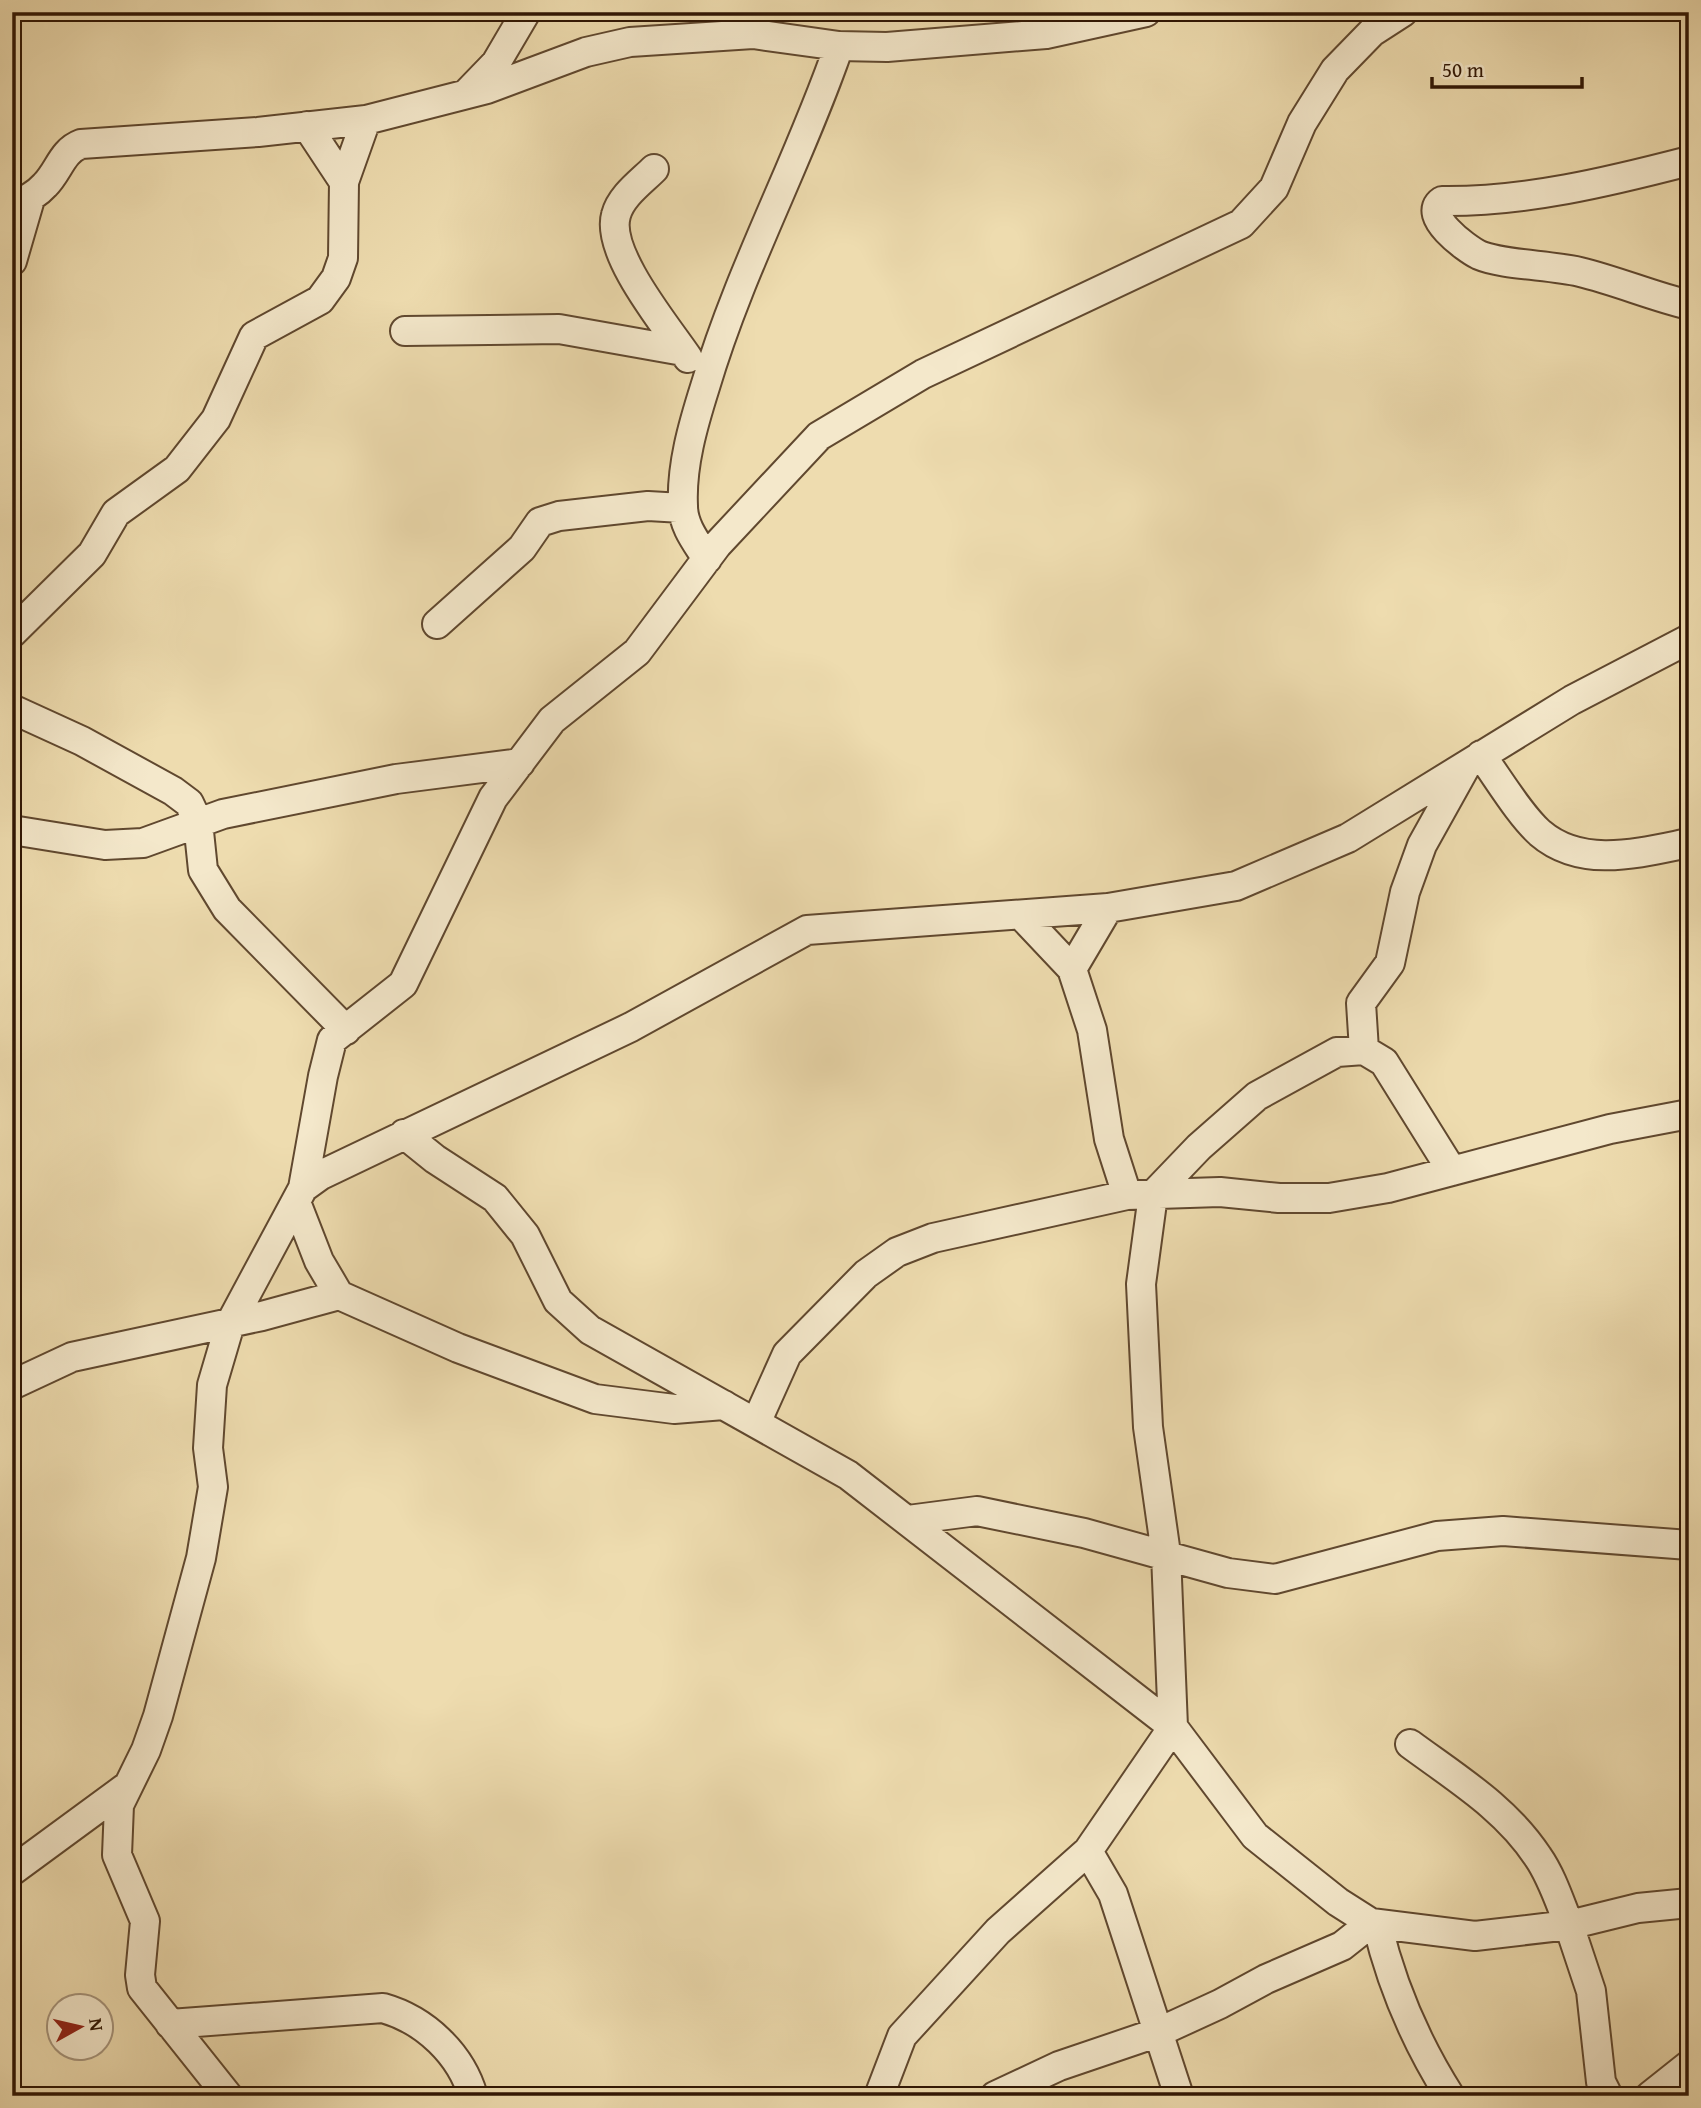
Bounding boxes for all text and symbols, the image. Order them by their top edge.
scale bar [1432,46,1582,90]
text: 50 m [1442,54,1484,85]
north arrow [46,1993,116,2062]
text: N [82,2016,112,2033]

